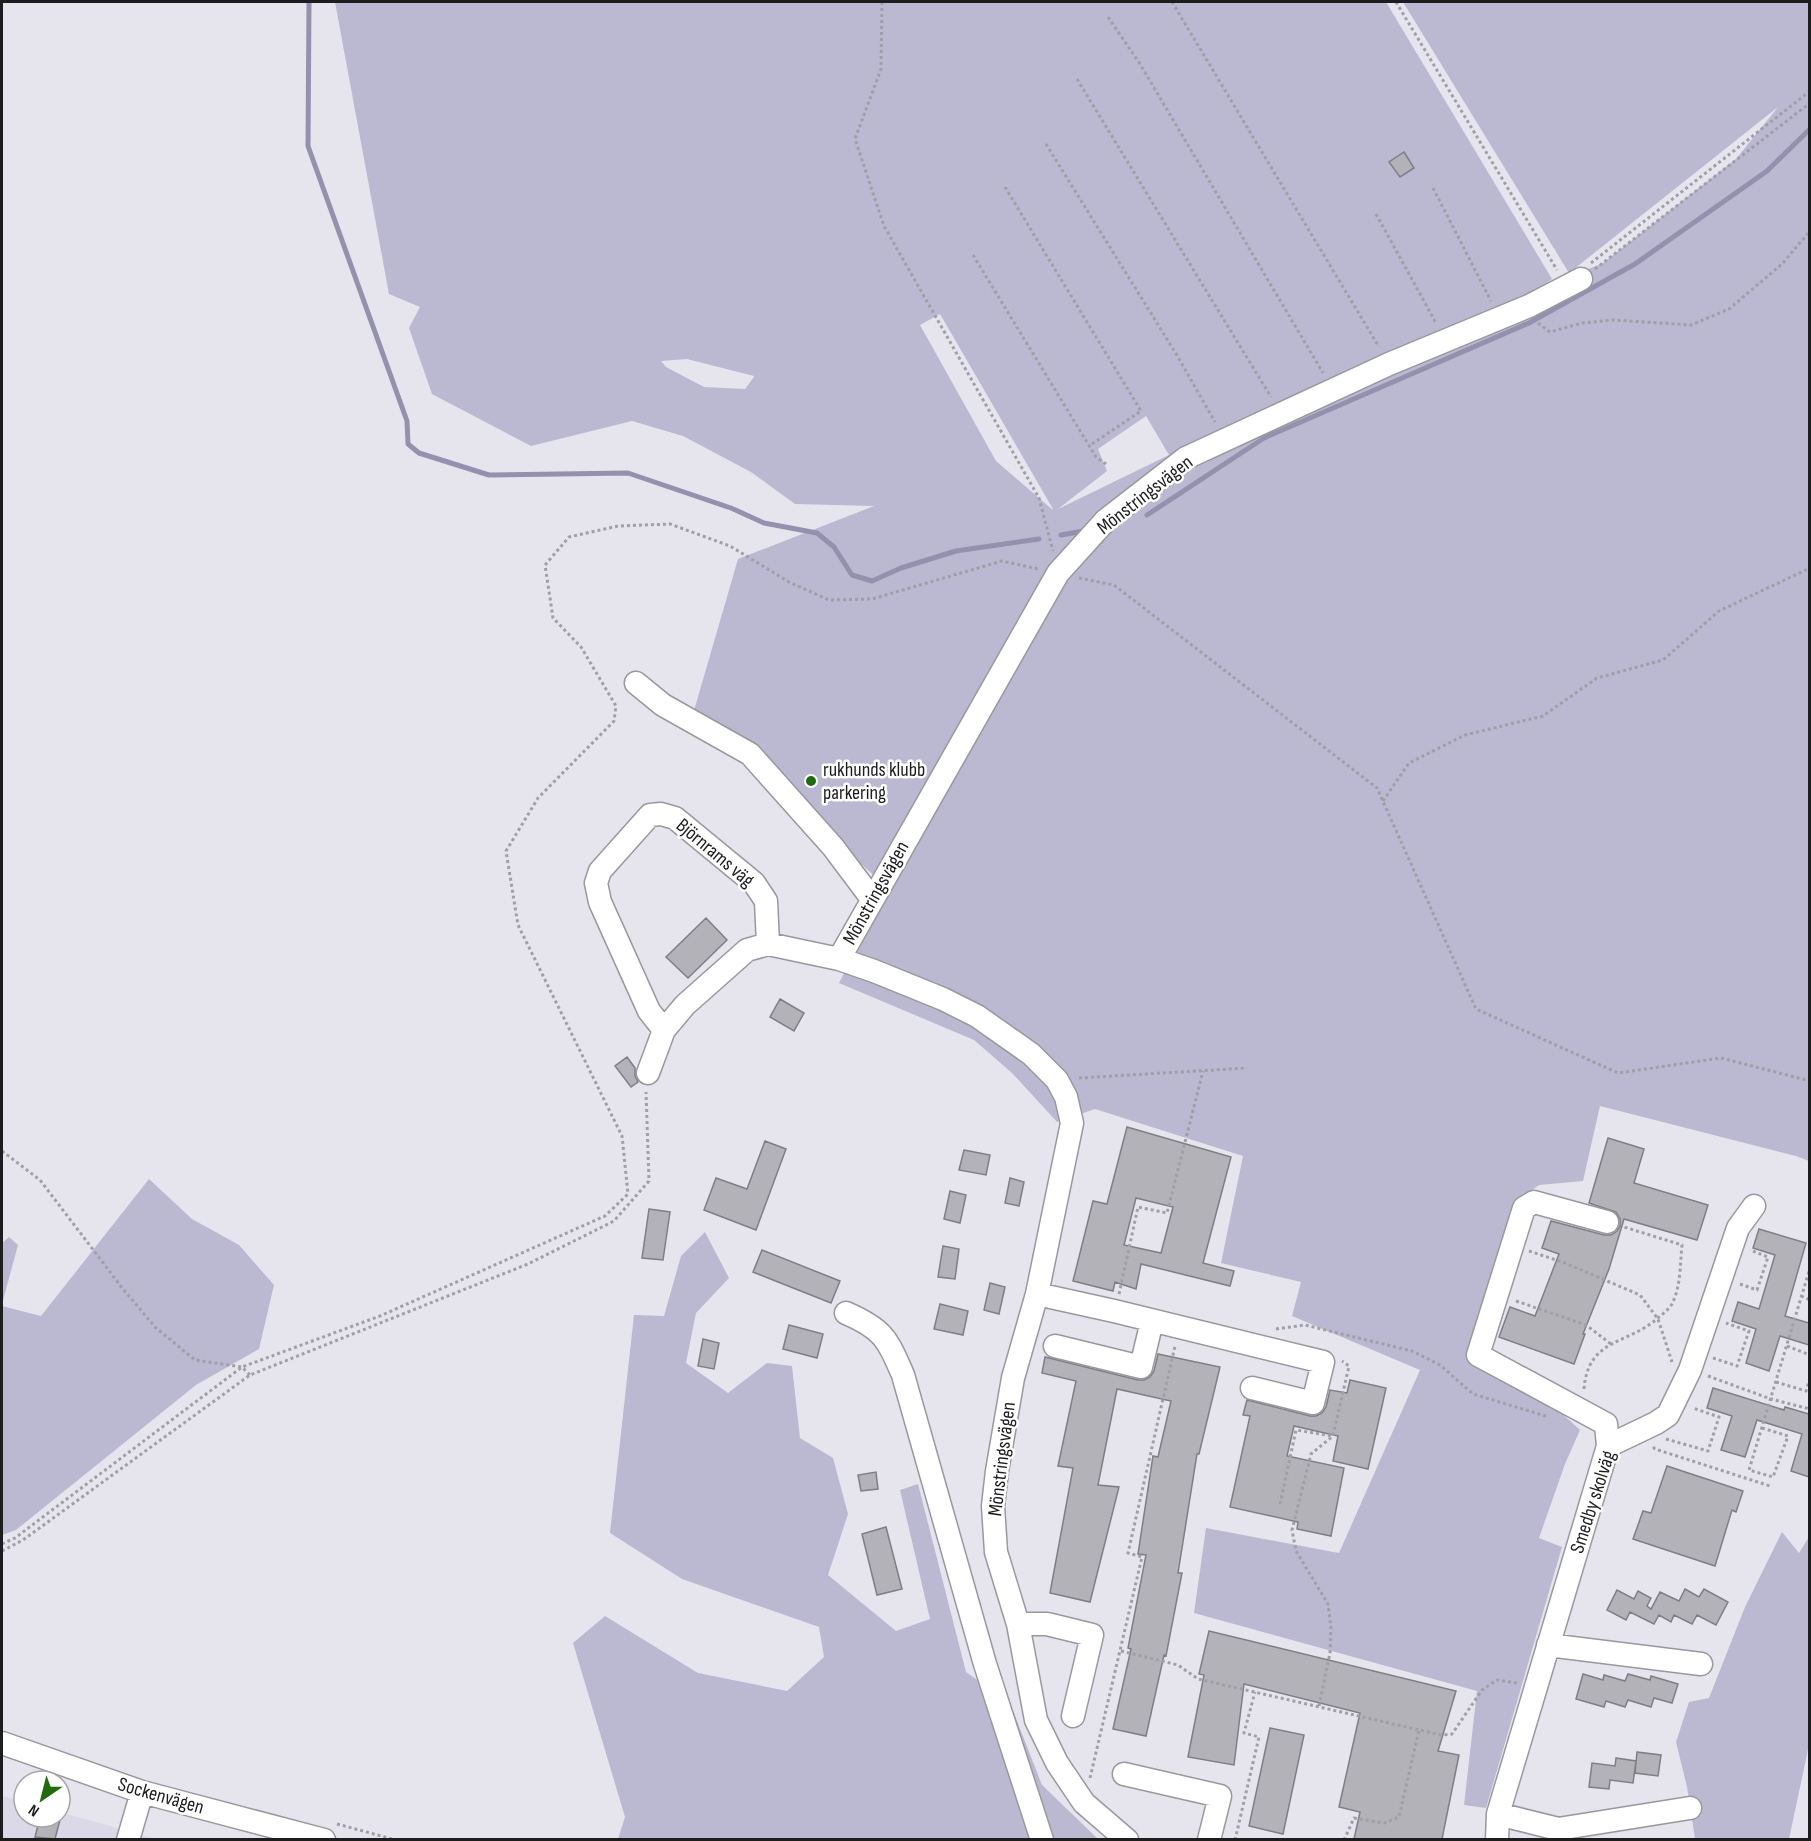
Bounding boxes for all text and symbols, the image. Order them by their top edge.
street label: Mönstringsvägen [1092,450,1198,540]
place label: rukhunds klubb parkering [823,758,925,805]
marker: rukhunds klubb parkering [804,774,818,788]
street label: Björnrams väg [671,813,759,893]
street label: Mönstringsvägen [838,837,914,949]
street label: Mönstringsvägen [983,1401,1021,1517]
street label: Smedby skolväg [1565,1448,1621,1556]
north arrow [12,1769,72,1829]
street label: Sockenvägen [115,1772,207,1820]
text: N [25,1800,43,1820]

